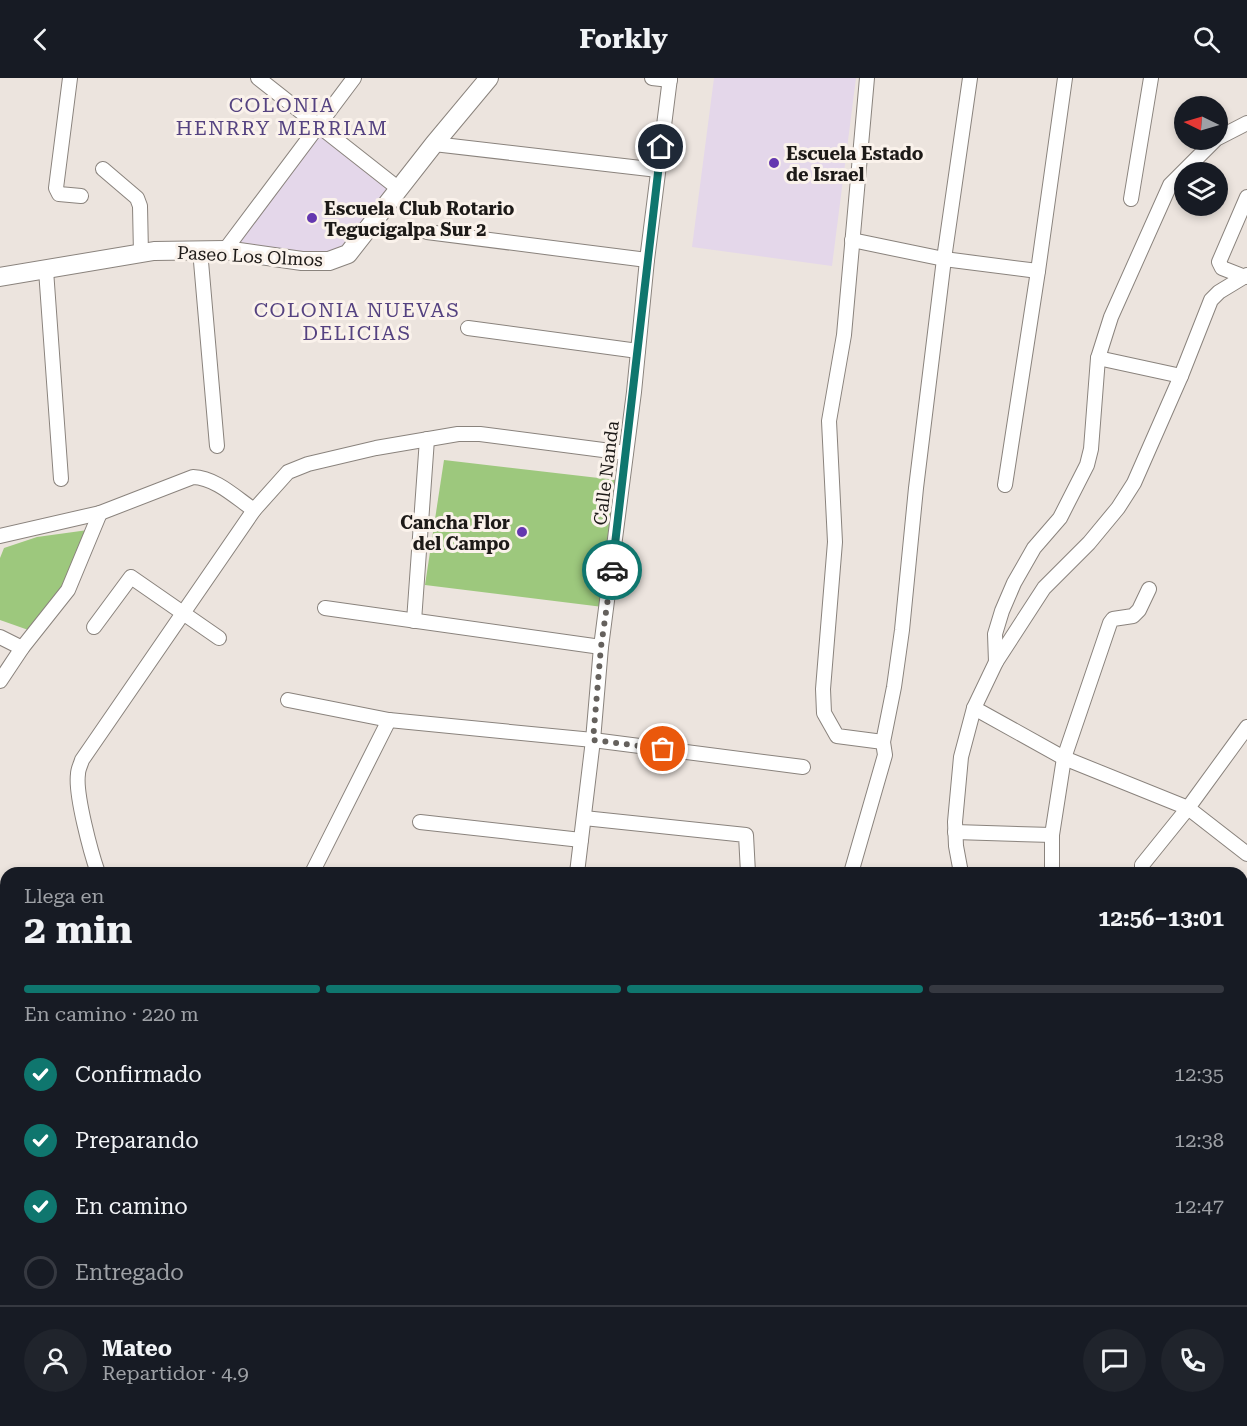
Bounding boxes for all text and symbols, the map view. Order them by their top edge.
icon: back [24,23,57,56]
text: Forkly [579,23,668,55]
icon: search [1190,23,1223,56]
district label: COLONIA HENRRY MERRIAM [176,93,388,140]
north arrow [1174,96,1228,150]
map controls [1174,96,1228,216]
pin [635,121,686,172]
icon: home [644,130,677,163]
place label: Escuela Estado de Israel [786,143,924,185]
marker: Escuela Estado de Israel [767,156,781,170]
button: layers [1174,162,1228,216]
place label: Escuela Club Rotario Tegucigalpa Sur 2 [324,198,515,240]
marker: Escuela Club Rotario Tegucigalpa Sur 2 [305,211,319,225]
street label: Paseo Los Olmos [176,242,324,270]
district label: COLONIA NUEVAS DELICIAS [254,298,460,345]
street label: Calle Nanda [589,419,623,526]
place label: Cancha Flor del Campo [400,512,510,554]
marker: Cancha Flor del Campo [515,525,529,539]
courier [582,540,642,600]
icon: car [596,554,629,587]
pin [637,723,688,774]
icon: bag [646,732,679,765]
text: Llega en [24,884,104,908]
text: 12:56–13:01 [1098,906,1224,931]
text: 2 min [24,907,132,953]
text: En camino · 220 m [24,1002,199,1026]
icon: check [24,1058,57,1091]
text: Confirmado [75,1062,202,1087]
text: 12:35 [1174,1062,1224,1086]
icon: check [24,1124,57,1157]
text: Preparando [75,1128,199,1153]
text: 12:38 [1174,1128,1224,1152]
icon: check [24,1190,57,1223]
text: En camino [75,1194,188,1219]
text: 12:47 [1174,1194,1224,1218]
text: Entregado [75,1260,184,1285]
button: person [24,1329,87,1392]
button: chat [1083,1329,1146,1392]
button: phone [1161,1329,1224,1392]
text: Mateo [102,1336,172,1361]
text: Repartidor · 4.9 [102,1361,249,1385]

